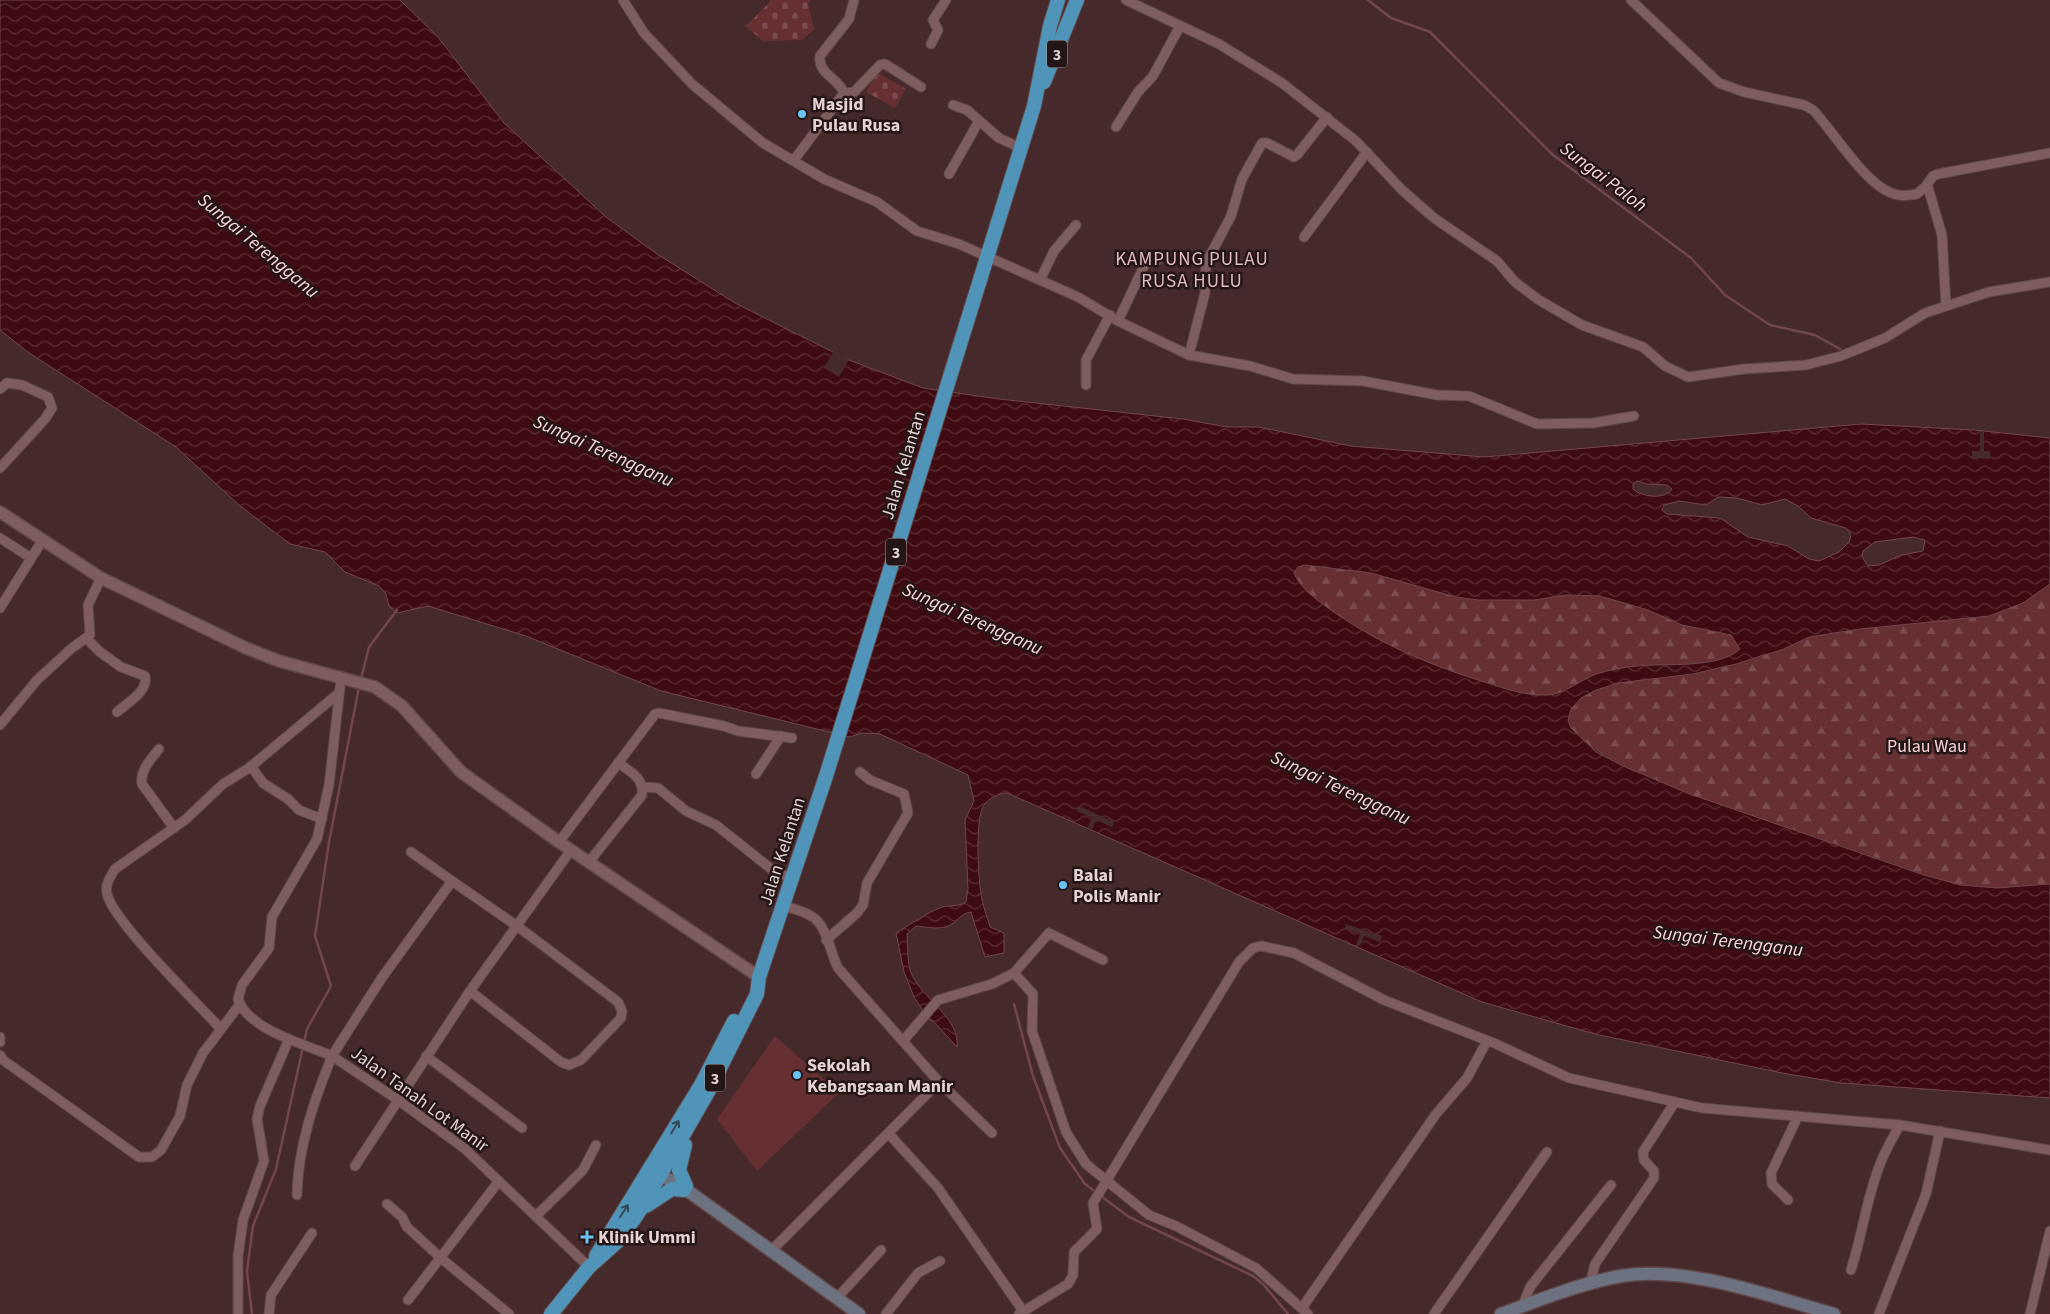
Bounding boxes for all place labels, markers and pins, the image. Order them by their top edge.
place label: Masjid Pulau Rusa [812,92,900,138]
marker: Masjid Pulau Rusa [796,108,808,120]
place label: Balai Polis Manir [1073,863,1161,909]
marker: Balai Polis Manir [1057,879,1069,891]
place label: Sekolah Kebangsaan Manir [807,1053,954,1099]
marker: Sekolah Kebangsaan Manir [791,1069,803,1081]
place label: Klinik Ummi [598,1225,696,1250]
marker: Klinik Ummi [580,1230,594,1244]

